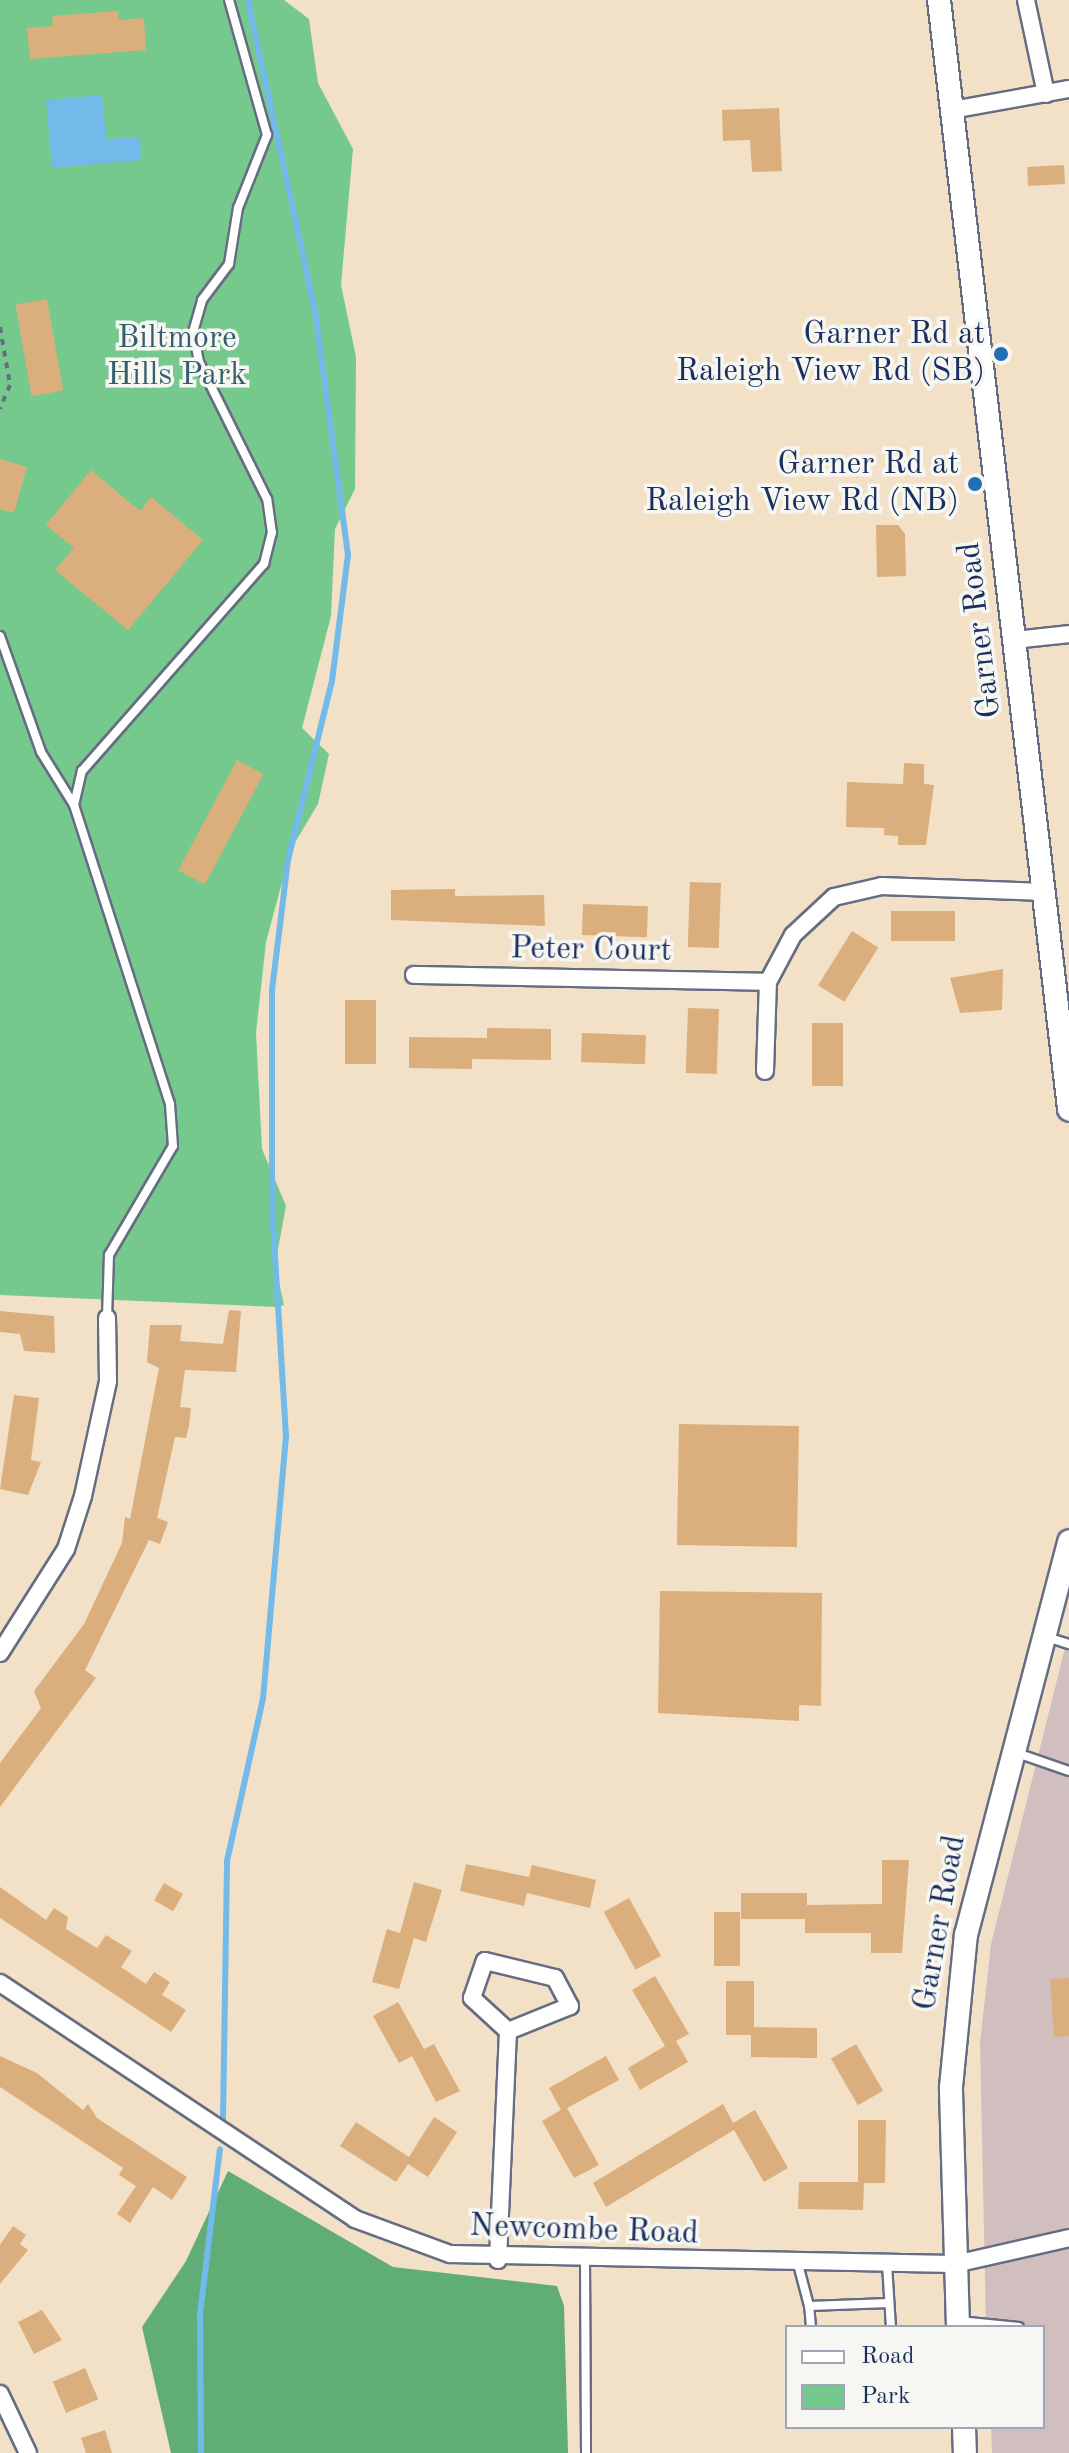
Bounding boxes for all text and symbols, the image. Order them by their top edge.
place label: Garner Rd at Raleigh View Rd (SB) [676,317,985,392]
park label: Biltmore Hills Park [107,321,247,396]
marker: Garner Rd at Raleigh View Rd (SB) [992,345,1010,363]
place label: Garner Rd at Raleigh View Rd (NB) [645,447,959,522]
marker: Garner Rd at Raleigh View Rd (NB) [966,475,984,493]
street label: Garner Road [951,540,1011,720]
street label: Peter Court [510,930,672,972]
street label: Garner Road [907,1832,975,2014]
street label: Newcombe Road [469,2208,699,2254]
legend [785,2325,1045,2429]
text: Road [861,2345,914,2369]
text: Park [861,2385,910,2409]

